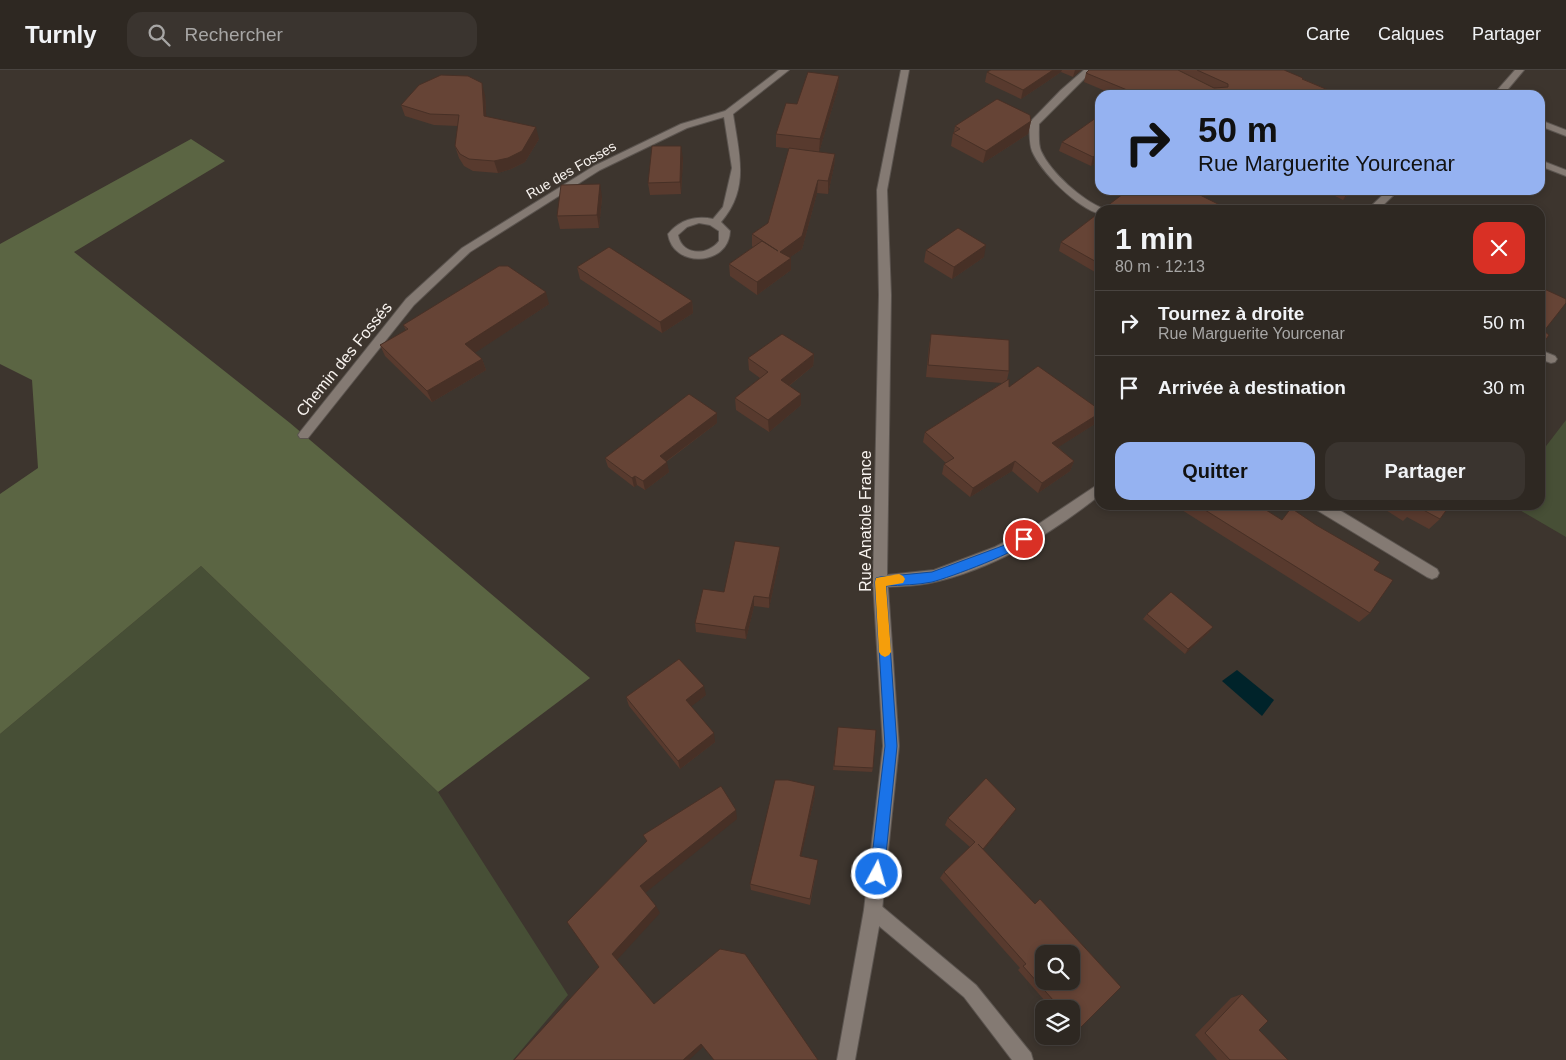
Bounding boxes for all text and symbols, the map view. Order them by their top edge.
search box [127,12,477,57]
text: Turnly [25,21,97,48]
icon: search [145,21,173,49]
text: Rechercher [185,24,283,45]
text: Carte [1306,24,1350,44]
text: Calques [1378,24,1444,44]
text: Partager [1472,24,1541,44]
icon: right [1115,110,1180,175]
text: 50 m [1198,110,1278,149]
street label: Rue des Fosses [523,138,619,202]
text: Rue Marguerite Yourcenar [1198,151,1455,176]
text: 1 min [1115,222,1193,255]
button: close [1473,222,1525,274]
text: 80 m · 12:13 [1115,258,1205,275]
street label: Chemin des Fossés [293,299,395,419]
text: Tournez à droite [1158,303,1304,324]
icon: right [1115,309,1143,337]
text: 50 m [1483,312,1525,333]
text: Rue Marguerite Yourcenar [1158,325,1345,342]
icon: arrive [1115,374,1143,402]
text: Arrivée à destination [1158,377,1346,398]
text: 30 m [1483,377,1525,398]
button: Quitter [1115,442,1315,500]
button: Partager [1325,442,1525,500]
street label: Rue Anatole France [857,450,874,592]
pin [1003,518,1045,560]
icon: arrive [1010,525,1038,553]
position arrow [850,847,902,899]
map controls [1035,945,1080,1045]
button: search [1035,945,1080,990]
button: layers [1035,1000,1080,1045]

